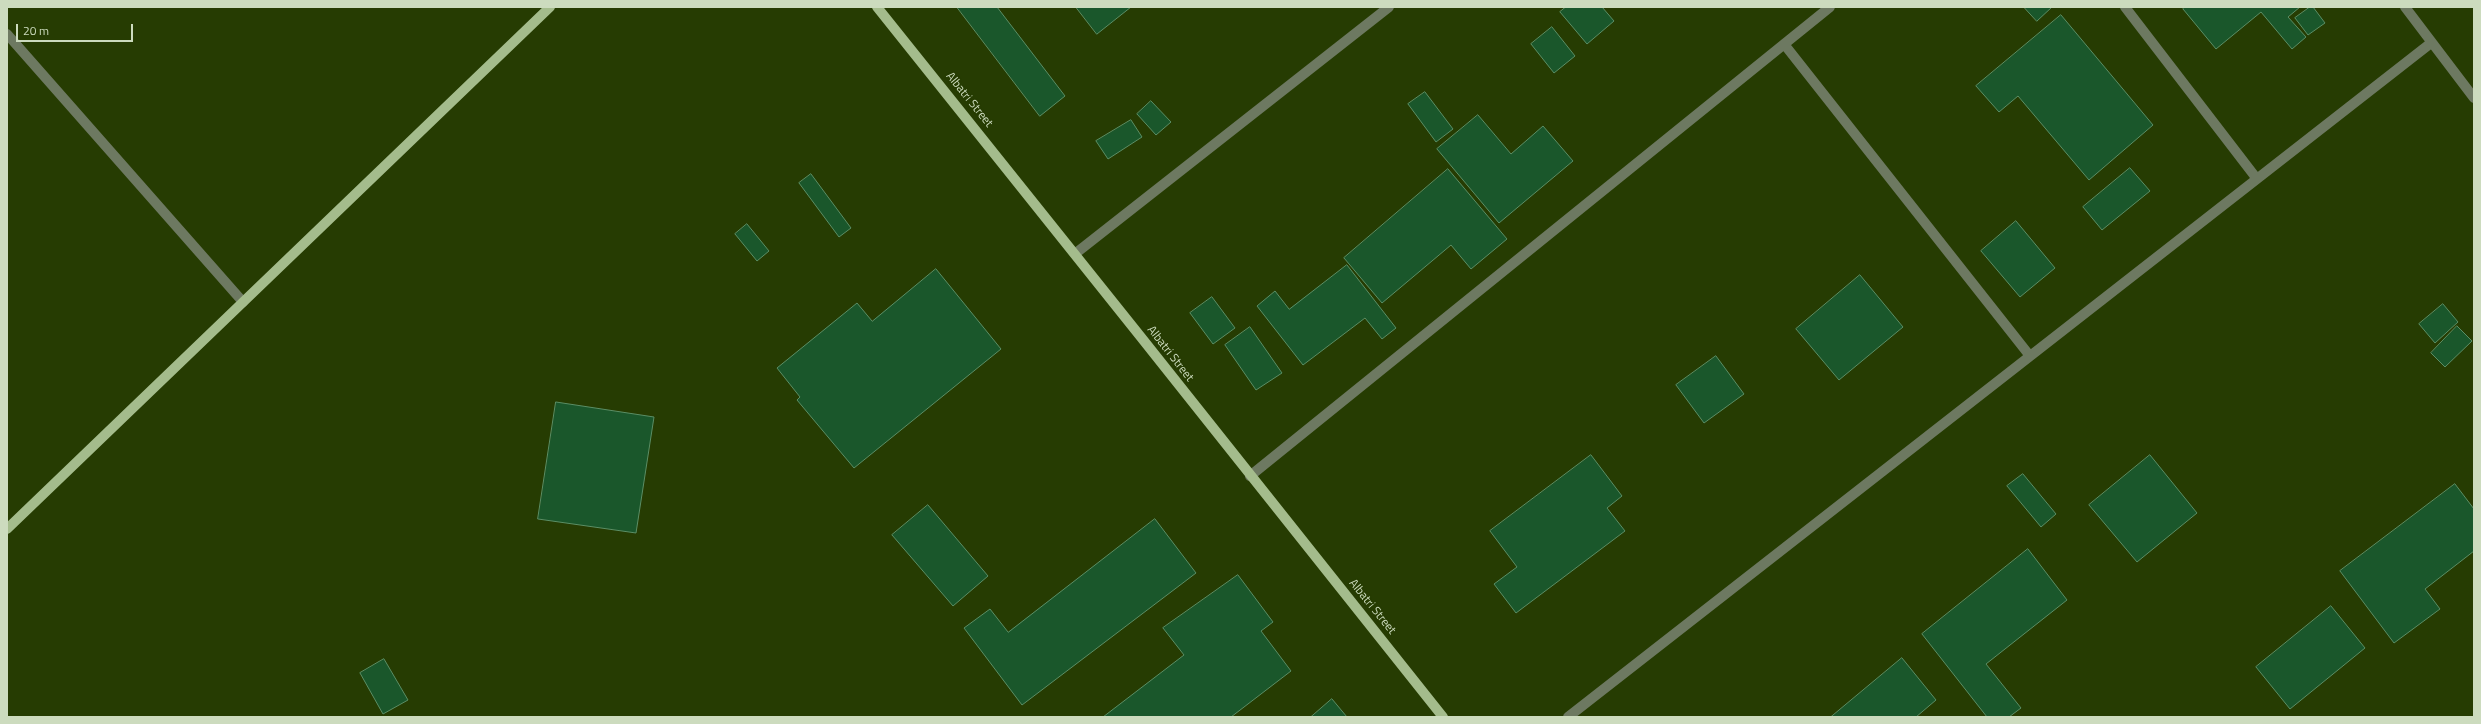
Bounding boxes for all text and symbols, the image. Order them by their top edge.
scale bar [18,16,135,42]
text: 20 m [23,21,49,40]
street label: Albatri Street [942,70,996,130]
street label: Albatri Street [1144,323,1196,385]
street label: Albatri Street [1345,577,1399,637]

